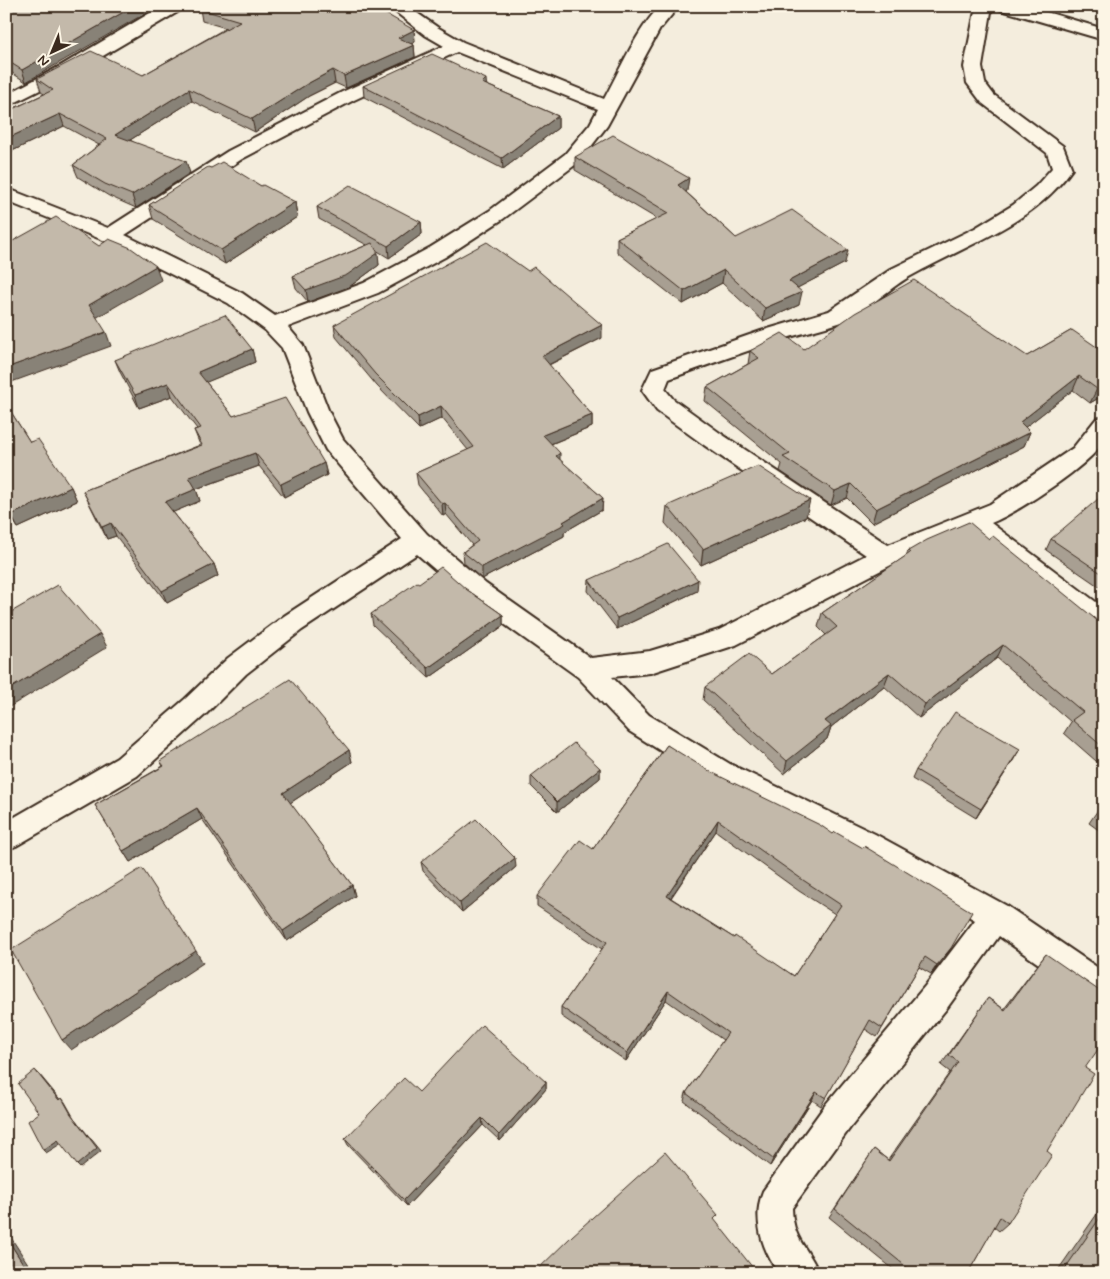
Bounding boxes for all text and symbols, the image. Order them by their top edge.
north arrow [28,28,78,78]
text: N [34,51,53,70]

